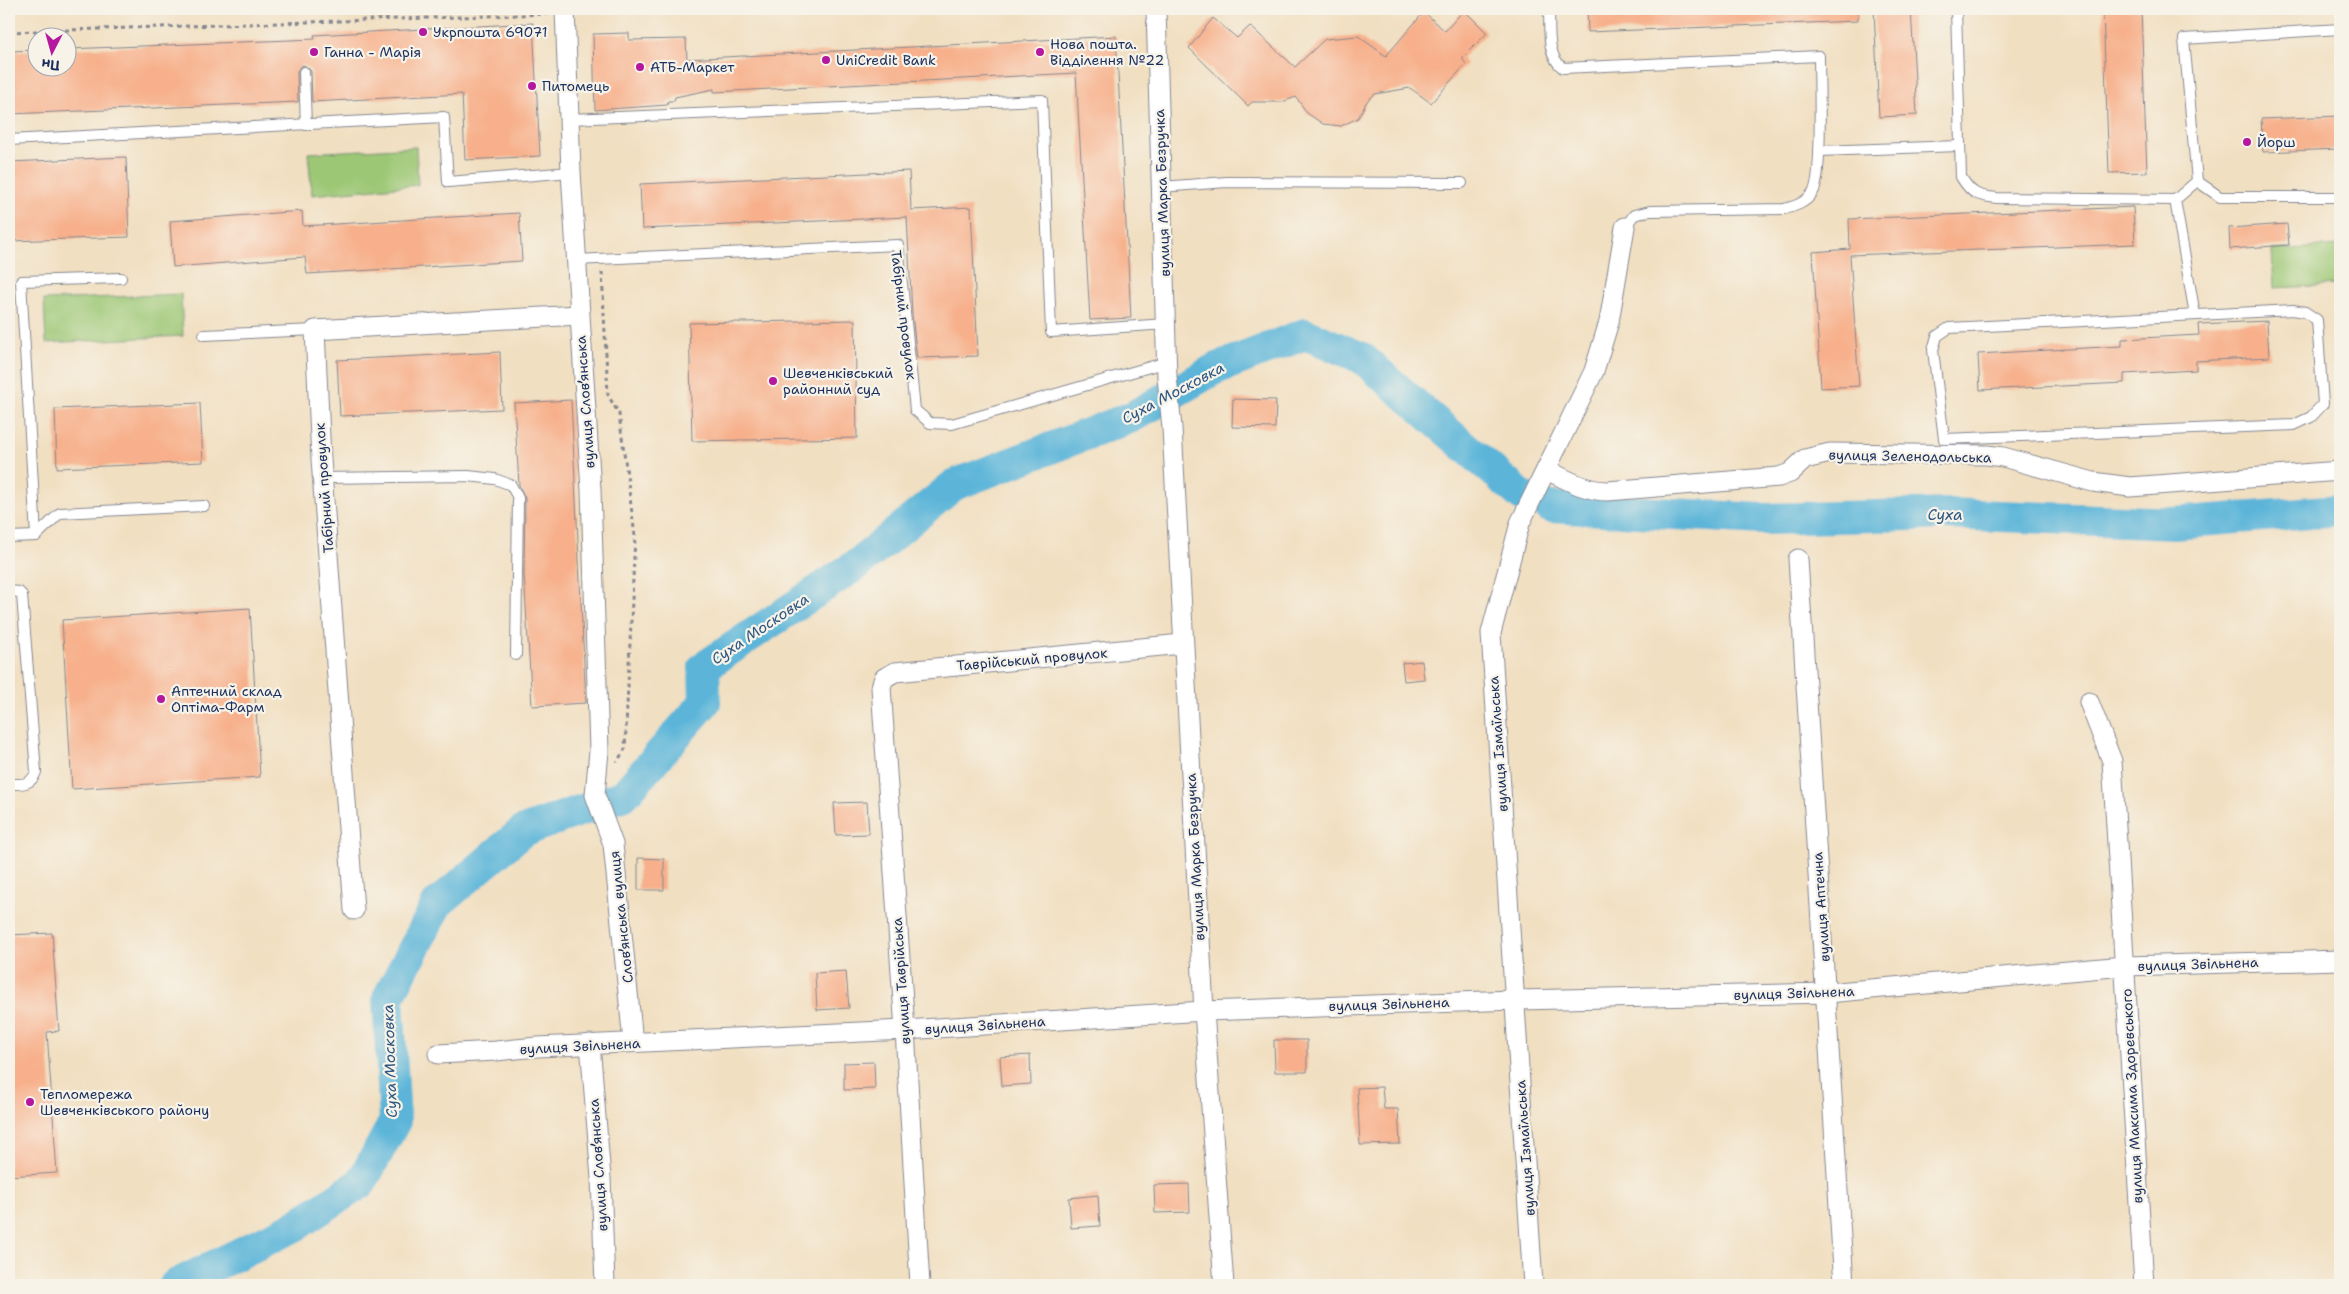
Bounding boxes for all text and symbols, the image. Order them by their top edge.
place label: Укрпошта 69071 [433,23,547,41]
marker: Укрпошта 69071 [417,26,429,38]
north arrow [28,28,78,78]
place label: Нова пошта. Відділення №22 [1050,35,1164,69]
place label: Ганна - Марія [324,43,421,61]
marker: Ганна - Марія [308,46,320,58]
marker: Нова пошта. Відділення №22 [1034,46,1046,58]
place label: UniCredit Bank [836,51,936,69]
marker: UniCredit Bank [820,54,832,66]
text: Пн [41,55,61,75]
place label: АТБ-Маркет [650,58,735,76]
marker: АТБ-Маркет [634,61,646,73]
place label: Питомець [542,77,609,95]
marker: Питомець [526,80,538,92]
street label: вулиця Марка Безручка [1150,109,1174,277]
place label: Йорш [2257,133,2295,151]
marker: Йорш [2241,136,2253,148]
street label: Табірний провулок [887,249,921,381]
street label: вулиця Слов’янська [571,335,599,469]
water label: Суха Московка [1118,357,1228,429]
place label: Шевченківський районний суд [783,364,893,398]
marker: Шевченківський районний суд [767,375,779,387]
street label: Табірний провулок [310,422,338,554]
street label: вулиця Зеленодольська [1828,446,1992,466]
water label: Суха [1928,505,1962,525]
water label: Суха Московка [707,589,813,669]
street label: Таврійський провулок [956,643,1109,675]
street label: вулиця Ізмаїльська [1484,675,1512,812]
place label: Аптечний склад Оптіма-Фарм [171,682,282,716]
marker: Аптечний склад Оптіма-Фарм [155,693,167,705]
street label: вулиця Марка Безручка [1182,773,1208,941]
street label: Слов’янська вулиця [605,850,637,984]
street label: вулиця Аптечна [1808,851,1834,963]
street label: вулиця Таврійська [888,917,914,1045]
street label: вулиця Звільнена [2137,953,2259,975]
street label: вулиця Звільнена [1733,982,1855,1004]
street label: вулиця Максима Здоревського [2117,988,2147,1204]
street label: вулиця Звільнена [1328,993,1450,1015]
water label: Суха Московка [378,1004,402,1118]
street label: вулиця Звільнена [924,1012,1046,1038]
street label: вулиця Звільнена [519,1034,641,1058]
street label: вулиця Ізмаїльська [1511,1079,1539,1216]
place label: Тепломережа Шевченківського району [40,1085,209,1119]
marker: Тепломережа Шевченківського району [24,1096,36,1108]
street label: вулиця Слов’янська [584,1098,612,1232]

